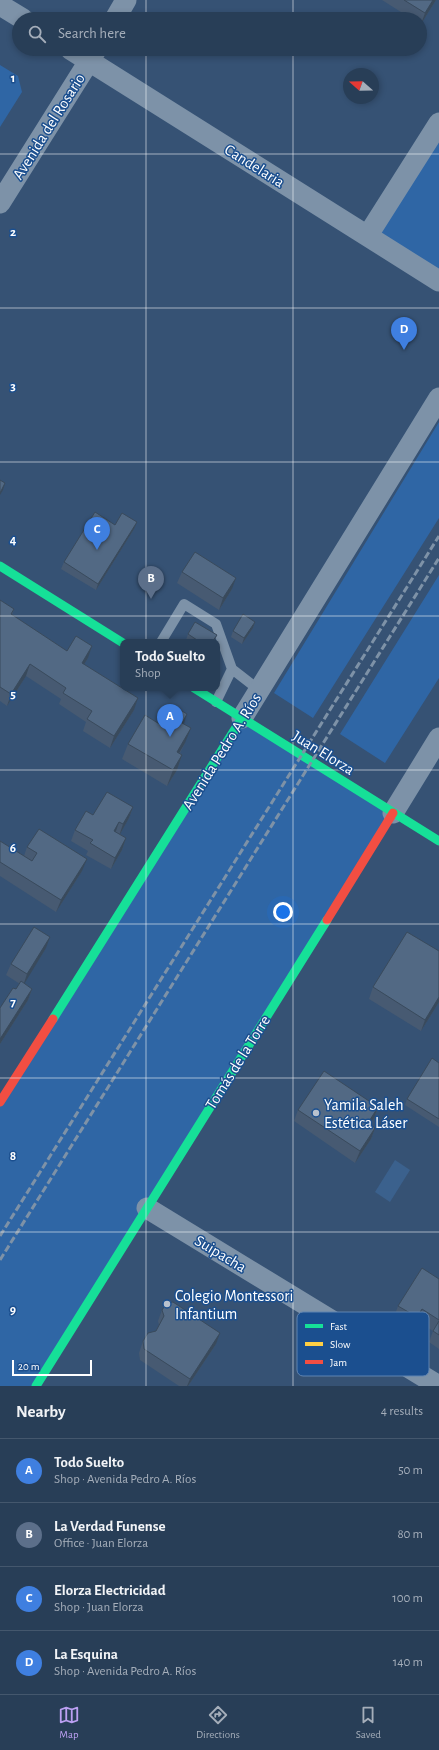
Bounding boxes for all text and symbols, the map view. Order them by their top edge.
search box [12,12,427,56]
icon: search [26,23,48,45]
text: Search here [58,26,126,41]
north arrow [343,68,379,104]
street label: Avenida del Rosario [10,71,88,182]
text: 1 [11,72,15,85]
street label: Candelaria [222,141,287,190]
text: 2 [10,226,16,239]
pin: D [391,317,417,350]
text: 3 [10,380,16,393]
pin: C [84,517,110,550]
text: 4 [10,534,17,547]
pin: B [138,566,164,599]
popup [120,639,220,691]
text: Todo Suelto [135,649,205,664]
text: Shop [135,667,161,680]
text: 5 [10,688,16,701]
street label: Avenida Pedro A. Ríos [179,690,264,813]
pin: A [157,704,183,737]
street label: Juan Elorza [290,728,357,778]
text: 6 [10,842,16,855]
your location [273,902,293,922]
text: 7 [10,996,16,1009]
street label: Tomás de la Torre [203,1013,273,1112]
place label: Yamila Saleh Estética Láser [324,1097,408,1131]
marker: Yamila Saleh Estética Láser [311,1108,321,1118]
text: 8 [10,1150,16,1163]
street label: Suipacha [192,1232,249,1275]
place label: Colegio Montessori Infantium [175,1288,293,1322]
marker: Colegio Montessori Infantium [162,1299,172,1309]
text: 9 [10,1304,16,1317]
legend [297,1312,429,1376]
text: Fast [330,1321,348,1332]
text: Slow [330,1339,351,1350]
text: Jam [330,1357,347,1368]
scale bar [12,1358,92,1377]
text: 20 m [18,1361,39,1372]
text: Nearby [16,1403,66,1420]
text: 4 results [381,1405,423,1418]
text: Todo Suelto [54,1455,124,1470]
text: A [25,1464,33,1477]
text: 50 m [398,1464,423,1477]
text: Shop · Avenida Pedro A. Ríos [54,1473,196,1486]
text: La Verdad Funense [54,1519,165,1534]
text: B [25,1528,33,1541]
text: 80 m [397,1528,423,1541]
text: Office · Juan Elorza [54,1537,148,1550]
text: Elorza Electricidad [54,1583,166,1598]
text: C [26,1592,32,1605]
text: 100 m [392,1592,423,1605]
text: Shop · Juan Elorza [54,1601,144,1614]
text: La Esquina [54,1647,118,1662]
text: D [25,1656,33,1669]
text: 140 m [393,1656,423,1669]
text: Shop · Avenida Pedro A. Ríos [54,1665,196,1678]
tab: Map [58,1704,80,1741]
tab: Directions [196,1704,240,1741]
tab: Saved [356,1704,381,1741]

